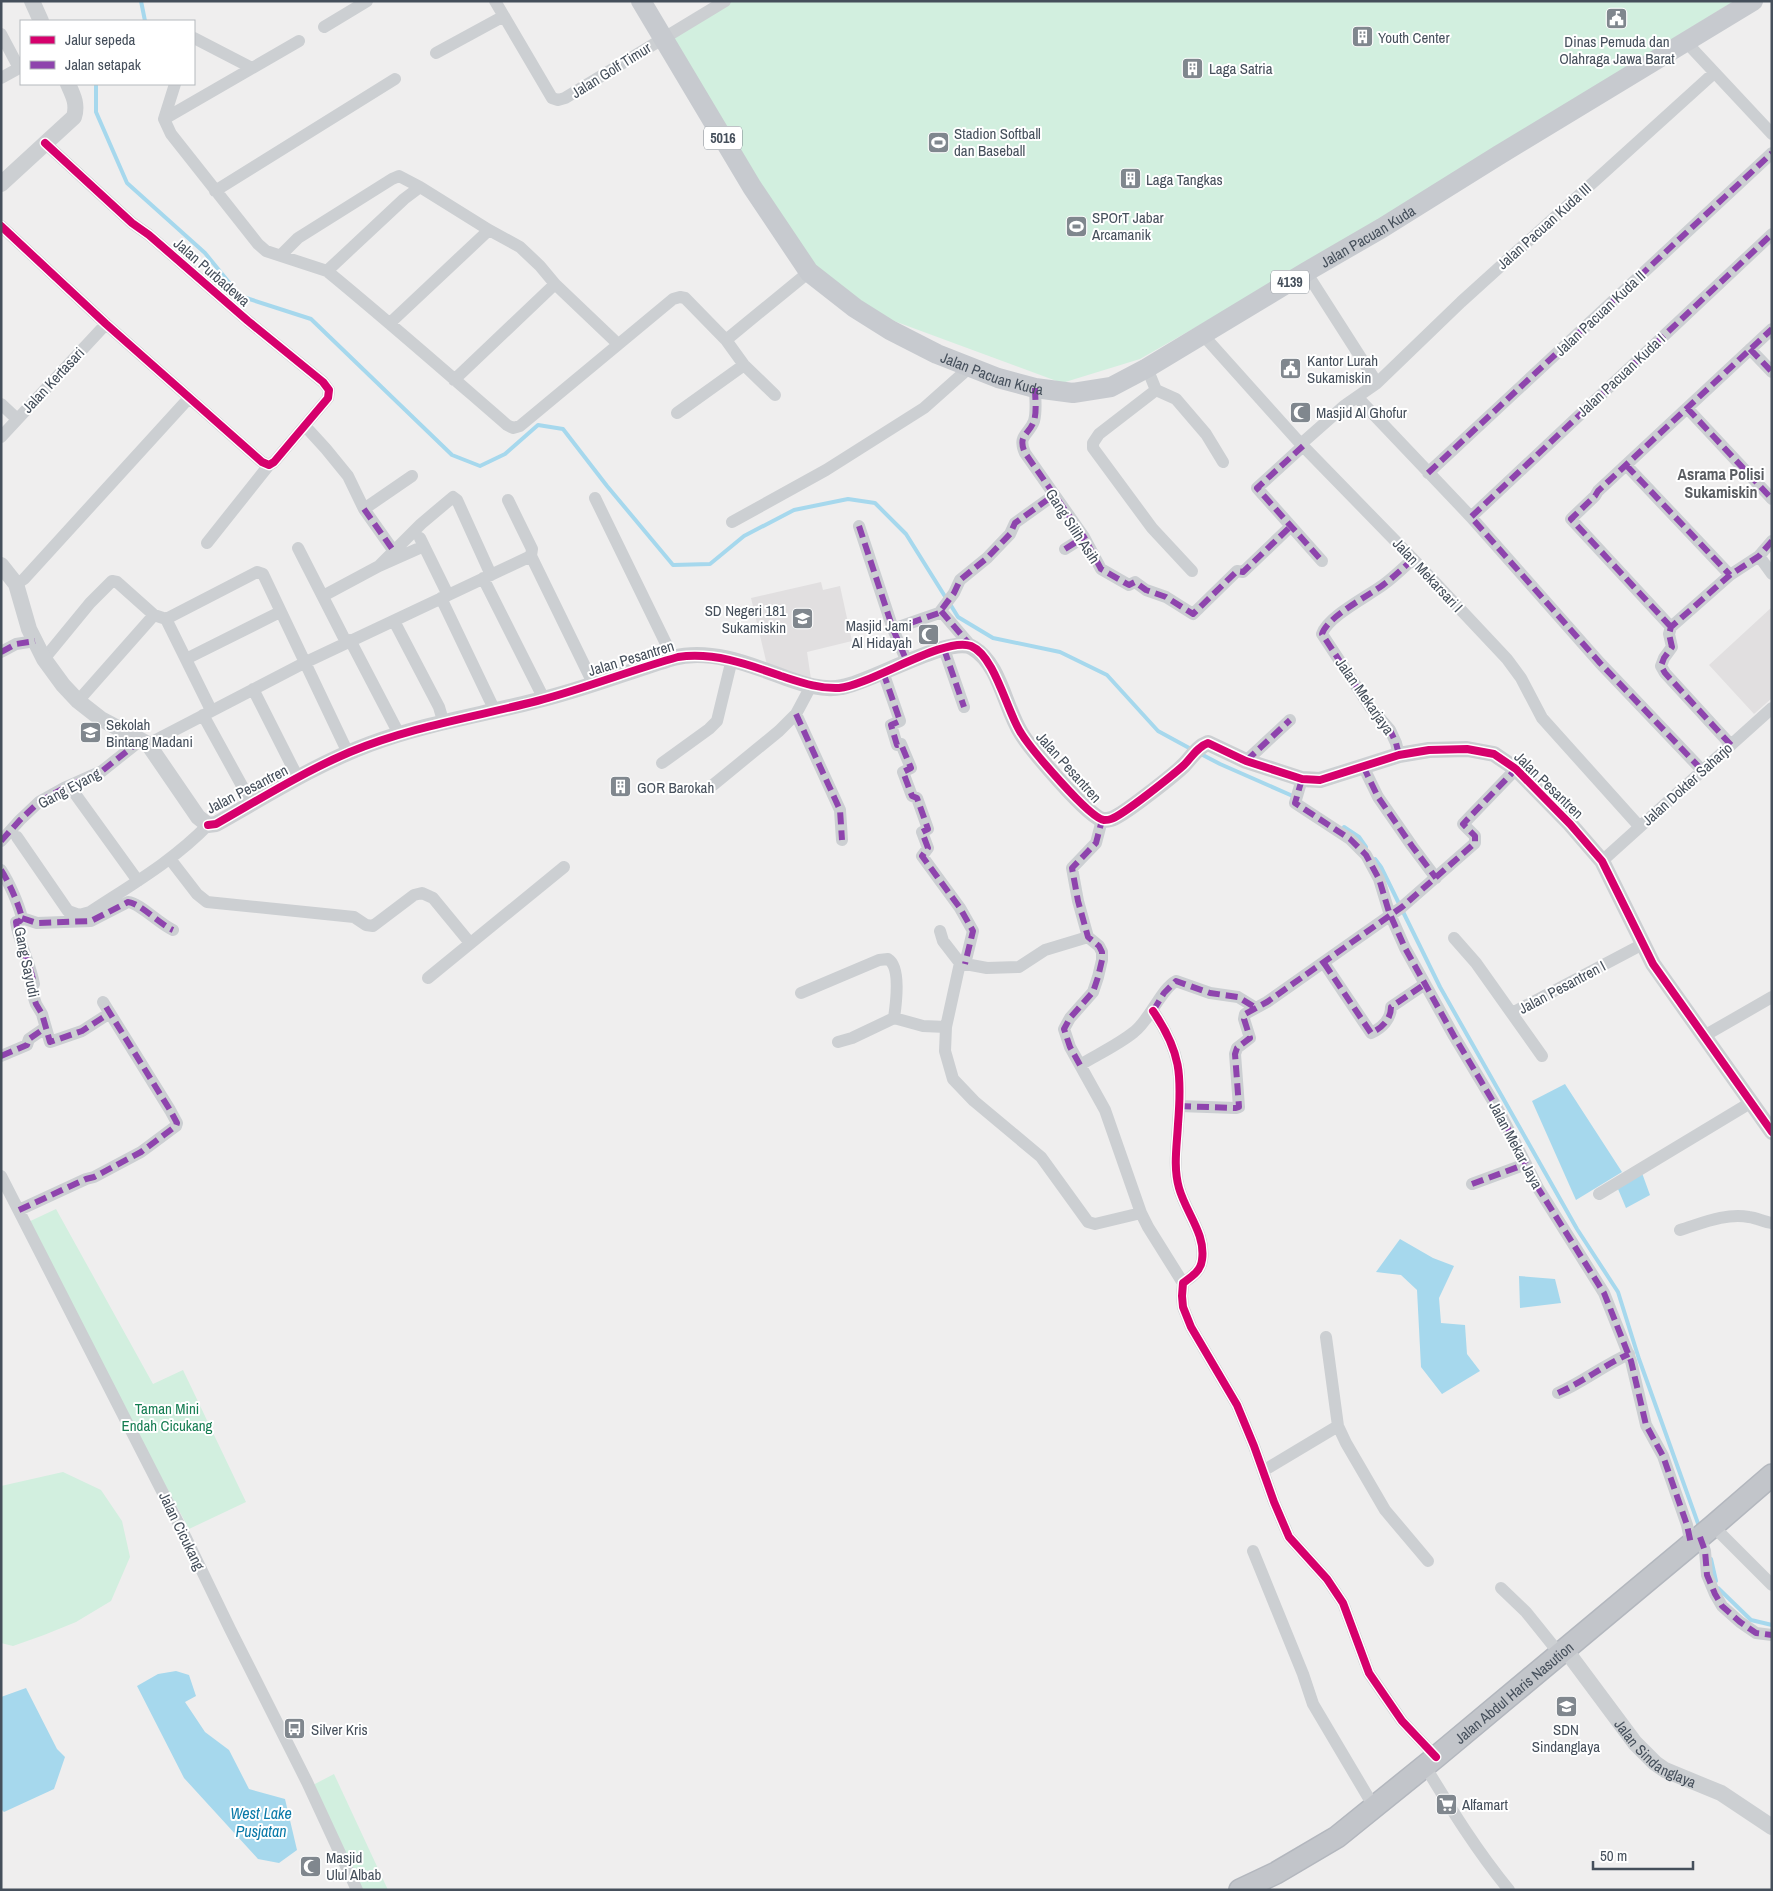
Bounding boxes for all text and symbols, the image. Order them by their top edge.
public building icon: Dinas Pemuda dan Olahraga Jawa Barat [1605,6,1629,30]
legend [20,20,195,85]
building icon: Youth Center [1350,25,1374,49]
place label: Youth Center [1378,27,1450,48]
text: Jalur sepeda [65,29,136,50]
place label: Dinas Pemuda dan Olahraga Jawa Barat [1559,31,1675,69]
street label: Jalan Golf Timur [567,37,655,103]
text: Jalan setapak [65,54,142,75]
building icon: Laga Satria [1181,56,1205,80]
place label: Laga Satria [1209,58,1273,79]
place label: Stadion Softball dan Baseball [954,123,1041,161]
road number: 5016 [704,126,742,150]
sports icon: Stadion Softball dan Baseball [926,130,950,154]
building icon: Laga Tangkas [1118,167,1142,191]
place label: Laga Tangkas [1146,169,1223,190]
street label: Jalan Pacuan Kuda III [1492,178,1596,274]
street label: Jalan Pacuan Kuda [1316,199,1419,272]
place label: SPOrT Jabar Arcamanik [1091,207,1164,245]
sports icon: SPOrT Jabar Arcamanik [1064,214,1088,238]
street label: Jalan Purbadewa [169,233,255,311]
street label: Jalan Pacuan Kuda II [1550,265,1650,361]
road number: 4139 [1271,270,1309,294]
street label: Jalan Pacuan Kuda I [1572,329,1670,421]
street label: Jalan Kertasari [17,343,89,417]
street label: Jalan Pacuan Kuda [938,346,1044,399]
place label: Kantor Lurah Sukamiskin [1307,350,1378,388]
public building icon: Kantor Lurah Sukamiskin [1279,357,1303,381]
mosque icon: Masjid Al Ghofur [1288,400,1312,424]
place label: Masjid Al Ghofur [1316,402,1407,423]
district label: Asrama Polisi Sukamiskin [1678,463,1764,503]
street label: Gang Silih Asih [1041,484,1105,568]
street label: Jalan Mekarsari I [1388,533,1468,617]
place label: SD Negeri 181 Sukamiskin [705,600,786,638]
school or university icon: SD Negeri 181 Sukamiskin [790,607,814,631]
place label: Masjid Jami Al Hidayah [846,615,912,653]
mosque icon: Masjid Jami Al Hidayah [916,622,940,646]
street label: Jalan Pesantren [585,635,677,681]
street label: Jalan Mekarjaya [1331,653,1399,739]
place label: Sekolah Bintang Madani [106,714,193,752]
school or university icon: Sekolah Bintang Madani [78,721,102,745]
street label: Jalan Pesantren [1031,727,1107,807]
street label: Jalan Dokter Saharjo [1637,738,1737,830]
street label: Jalan Pesantren [1510,747,1588,823]
street label: Jalan Pesantren [203,759,291,819]
street label: Gang Eyang [34,763,104,813]
building icon: GOR Barokah [609,775,633,799]
place label: GOR Barokah [637,777,714,798]
street label: Gang Sayudi [9,925,45,999]
street label: Jalan Pesantren I [1515,955,1609,1019]
street label: Jalan Mekar Jaya [1484,1098,1548,1193]
park label: Taman Mini Endah Cicukang [122,1398,213,1436]
street label: Jalan Cicukang [154,1488,210,1574]
street label: Jalan Abdul Haris Nasution [1450,1636,1578,1748]
school or university icon: SDN Sindanglaya [1554,1694,1578,1718]
street label: Jalan Sindanglaya [1610,1714,1700,1792]
bus stop icon: Silver Kris [283,1717,307,1741]
place label: Silver Kris [311,1719,368,1740]
place label: SDN Sindanglaya [1532,1719,1600,1757]
supermarket icon: Alfamart [1434,1792,1458,1816]
place label: Alfamart [1461,1794,1508,1815]
water label: West Lake Pusjatan [230,1802,292,1842]
scale bar [1593,1838,1693,1870]
text: 50 m [1600,1845,1627,1866]
place label: Masjid Ulul Albab [326,1847,382,1885]
mosque icon: Masjid Ulul Albab [298,1854,322,1878]

